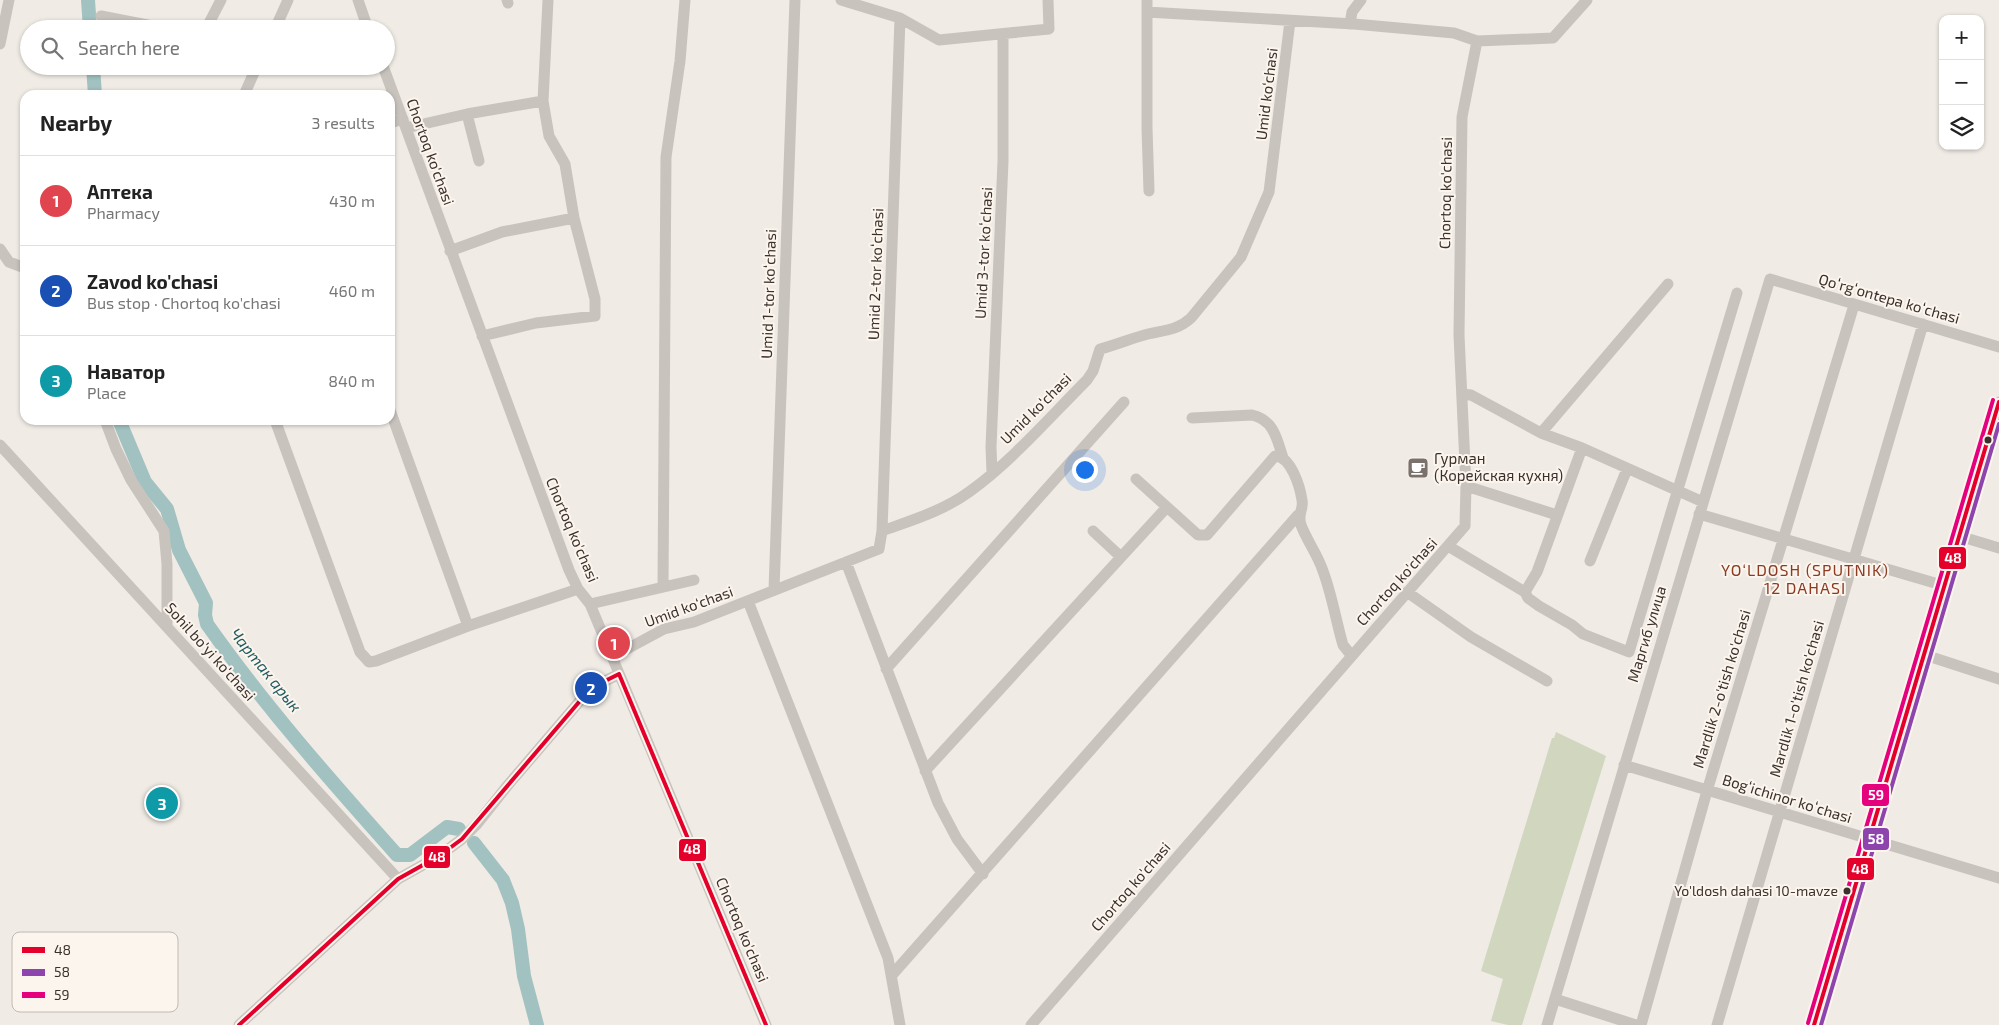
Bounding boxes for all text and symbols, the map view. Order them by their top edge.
map controls [1939,15,1984,150]
button: + [1939,15,1984,60]
search box [20,20,395,75]
icon: search [38,34,66,62]
text: Search here [78,36,180,59]
street label: Umid ko‘chasi [1251,47,1281,141]
button: − [1939,60,1984,105]
street label: Chortoq ko'chasi [403,96,459,207]
button: layers [1939,105,1984,150]
text: Nearby [40,110,112,135]
text: 3 results [312,113,375,132]
street label: Chortoq ko'chasi [1435,137,1455,249]
text: Аптека [87,180,153,203]
street label: Umid 3-tor koʻchasi [971,187,995,319]
text: 1 [53,191,59,210]
text: 430 m [329,191,375,210]
text: Pharmacy [87,203,160,222]
street label: Umid 2-tor koʻchasi [864,208,886,340]
street label: Umid 1-tor koʻchasi [757,229,779,359]
street label: Qoʻrgʻontepa koʻchasi [1816,269,1962,328]
text: Zavod ko'chasi [87,270,218,293]
text: 2 [51,281,61,300]
text: 460 m [329,281,375,300]
text: Bus stop · Chortoq ko'chasi [87,293,281,312]
text: Наватор [87,360,165,383]
street label: Umid ko‘chasi [996,369,1074,447]
text: 3 [51,371,61,390]
text: 840 m [328,371,375,390]
text: Place [87,383,126,402]
unlabelled marker [1983,435,1993,445]
place label: Гурман (Корейская кухня) [1434,449,1563,485]
cafe icon: Гурман (Корейская кухня) [1406,456,1430,480]
your location [1072,457,1098,483]
street label: Chortoq ko'chasi [543,475,603,585]
street label: Chortoq ko'chasi [1352,534,1440,629]
line badge: 48 [1938,546,1967,570]
text: 48 [1944,549,1962,566]
district label: YO‘LDOSH (SPUTNIK) 12 DAHASI [1721,560,1889,597]
street label: Umid ko‘chasi [642,582,735,630]
street label: Маргиб улица [1623,583,1670,684]
street label: Sohil bo'yi ko'chasi [162,599,260,704]
street label: Mardlik 2-o'tish ko'chasi [1688,607,1754,770]
street label: Mardlik 1-o'tish ko'chasi [1765,618,1827,779]
water label: Чартак арык [227,624,306,716]
pin: 1 [598,624,630,662]
pin: 2 [575,669,607,707]
street label: Bogʻichinor koʻchasi [1720,770,1854,826]
line badge: 59 [1861,783,1890,807]
pin: 3 [146,784,178,822]
text: 59 [1868,786,1884,803]
line badge: 58 [1862,827,1890,851]
text: 58 [1868,830,1884,847]
line badge: 48 [678,838,707,862]
street label: Chortoq ko'chasi [1087,838,1174,935]
text: 48 [683,840,701,857]
line badge: 48 [423,845,451,869]
text: 48 [428,848,446,865]
line badge: 48 [1846,857,1875,881]
text: 48 [1851,860,1869,877]
street label: Chortoq ko'chasi [713,875,773,985]
place label: Yo'ldosh dahasi 10-mavze [1674,882,1838,899]
marker: Yo'ldosh dahasi 10-mavze [1842,886,1852,896]
legend [12,932,178,1012]
text: 48 [54,941,71,958]
text: 58 [54,963,70,980]
text: 59 [54,986,70,1003]

